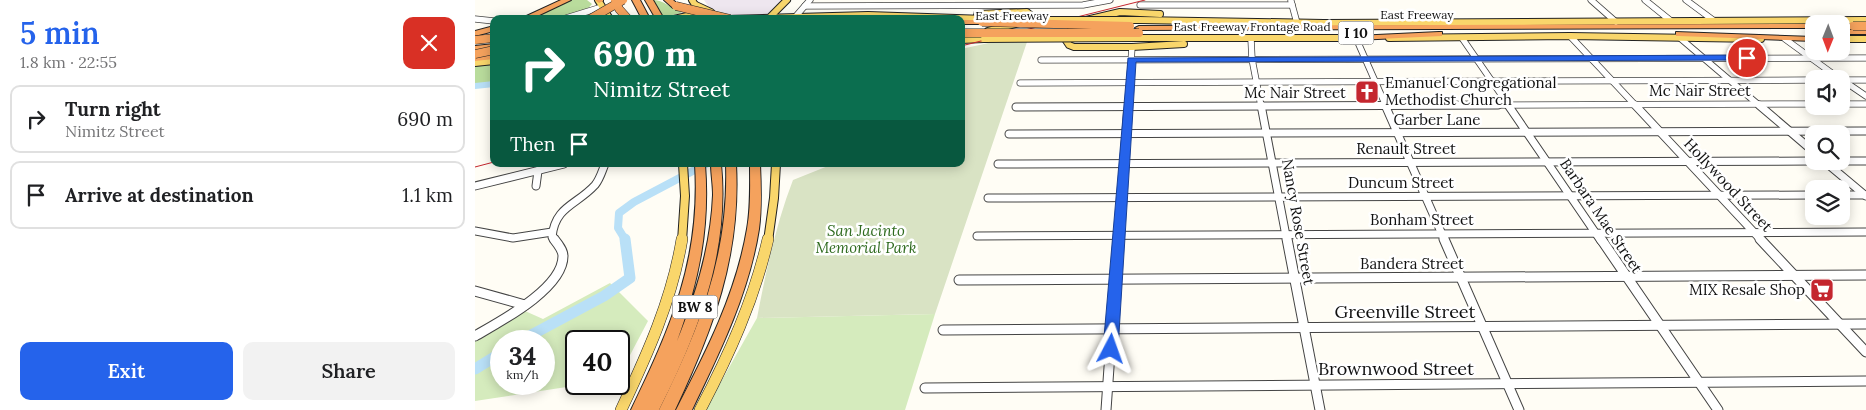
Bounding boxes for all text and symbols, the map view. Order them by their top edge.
street label: East Freeway [1380,7,1454,22]
street label: East Freeway [975,8,1049,23]
text: 5 min [20,14,100,52]
north arrow [1805,15,1850,60]
map controls [1805,15,1850,225]
button: close [403,17,455,69]
street label: East Freeway Frontage Road [1173,19,1331,34]
road number: I 10 [1339,22,1373,44]
text: 690 m [593,31,697,76]
icon: right [510,35,575,100]
pin [1726,37,1768,79]
icon: arrive [1733,44,1761,72]
text: 1.8 km · 22:55 [20,52,117,72]
button: sound [1805,70,1850,115]
place label: Emanuel Congregational Methodist Church [1385,73,1557,109]
text: Nimitz Street [593,75,730,103]
church icon: Emanuel Congregational Methodist Church [1354,79,1380,105]
street label: Mc Nair Street [1649,81,1751,100]
street label: Mc Nair Street [1244,83,1346,102]
text: Turn right [65,97,161,121]
icon: right [22,105,50,133]
text: 690 m [397,107,453,131]
street label: Garber Lane [1394,110,1480,129]
text: Nimitz Street [65,121,165,141]
button: search [1805,125,1850,170]
icon: arrive [565,130,593,158]
text: Then [510,132,555,156]
street label: Hollywood Street [1680,134,1777,236]
street label: Renault Street [1356,139,1456,158]
street label: Barbara Mae Street [1556,155,1647,277]
street label: Nancy Rose Street [1278,157,1319,287]
street label: Duncum Street [1348,173,1454,192]
button: layers [1805,180,1850,225]
icon: arrive [22,181,50,209]
text: Arrive at destination [65,183,254,207]
text: 1.1 km [402,183,453,207]
street label: Bonham Street [1370,210,1474,229]
park label: San Jacinto Memorial Park [815,221,917,257]
street label: Bandera Street [1360,254,1464,273]
supermarket icon: MIX Resale Shop [1809,277,1835,303]
place label: MIX Resale Shop [1689,280,1805,299]
road number: BW 8 [673,296,717,318]
street label: Greenville Street [1335,300,1475,323]
position arrow [1084,322,1136,374]
speed limit sign: 40 [565,330,630,395]
text: 34 [509,340,536,372]
button: Exit [20,342,233,400]
button: Share [243,342,455,400]
street label: Brownwood Street [1318,357,1474,380]
text: km/h [506,367,539,382]

